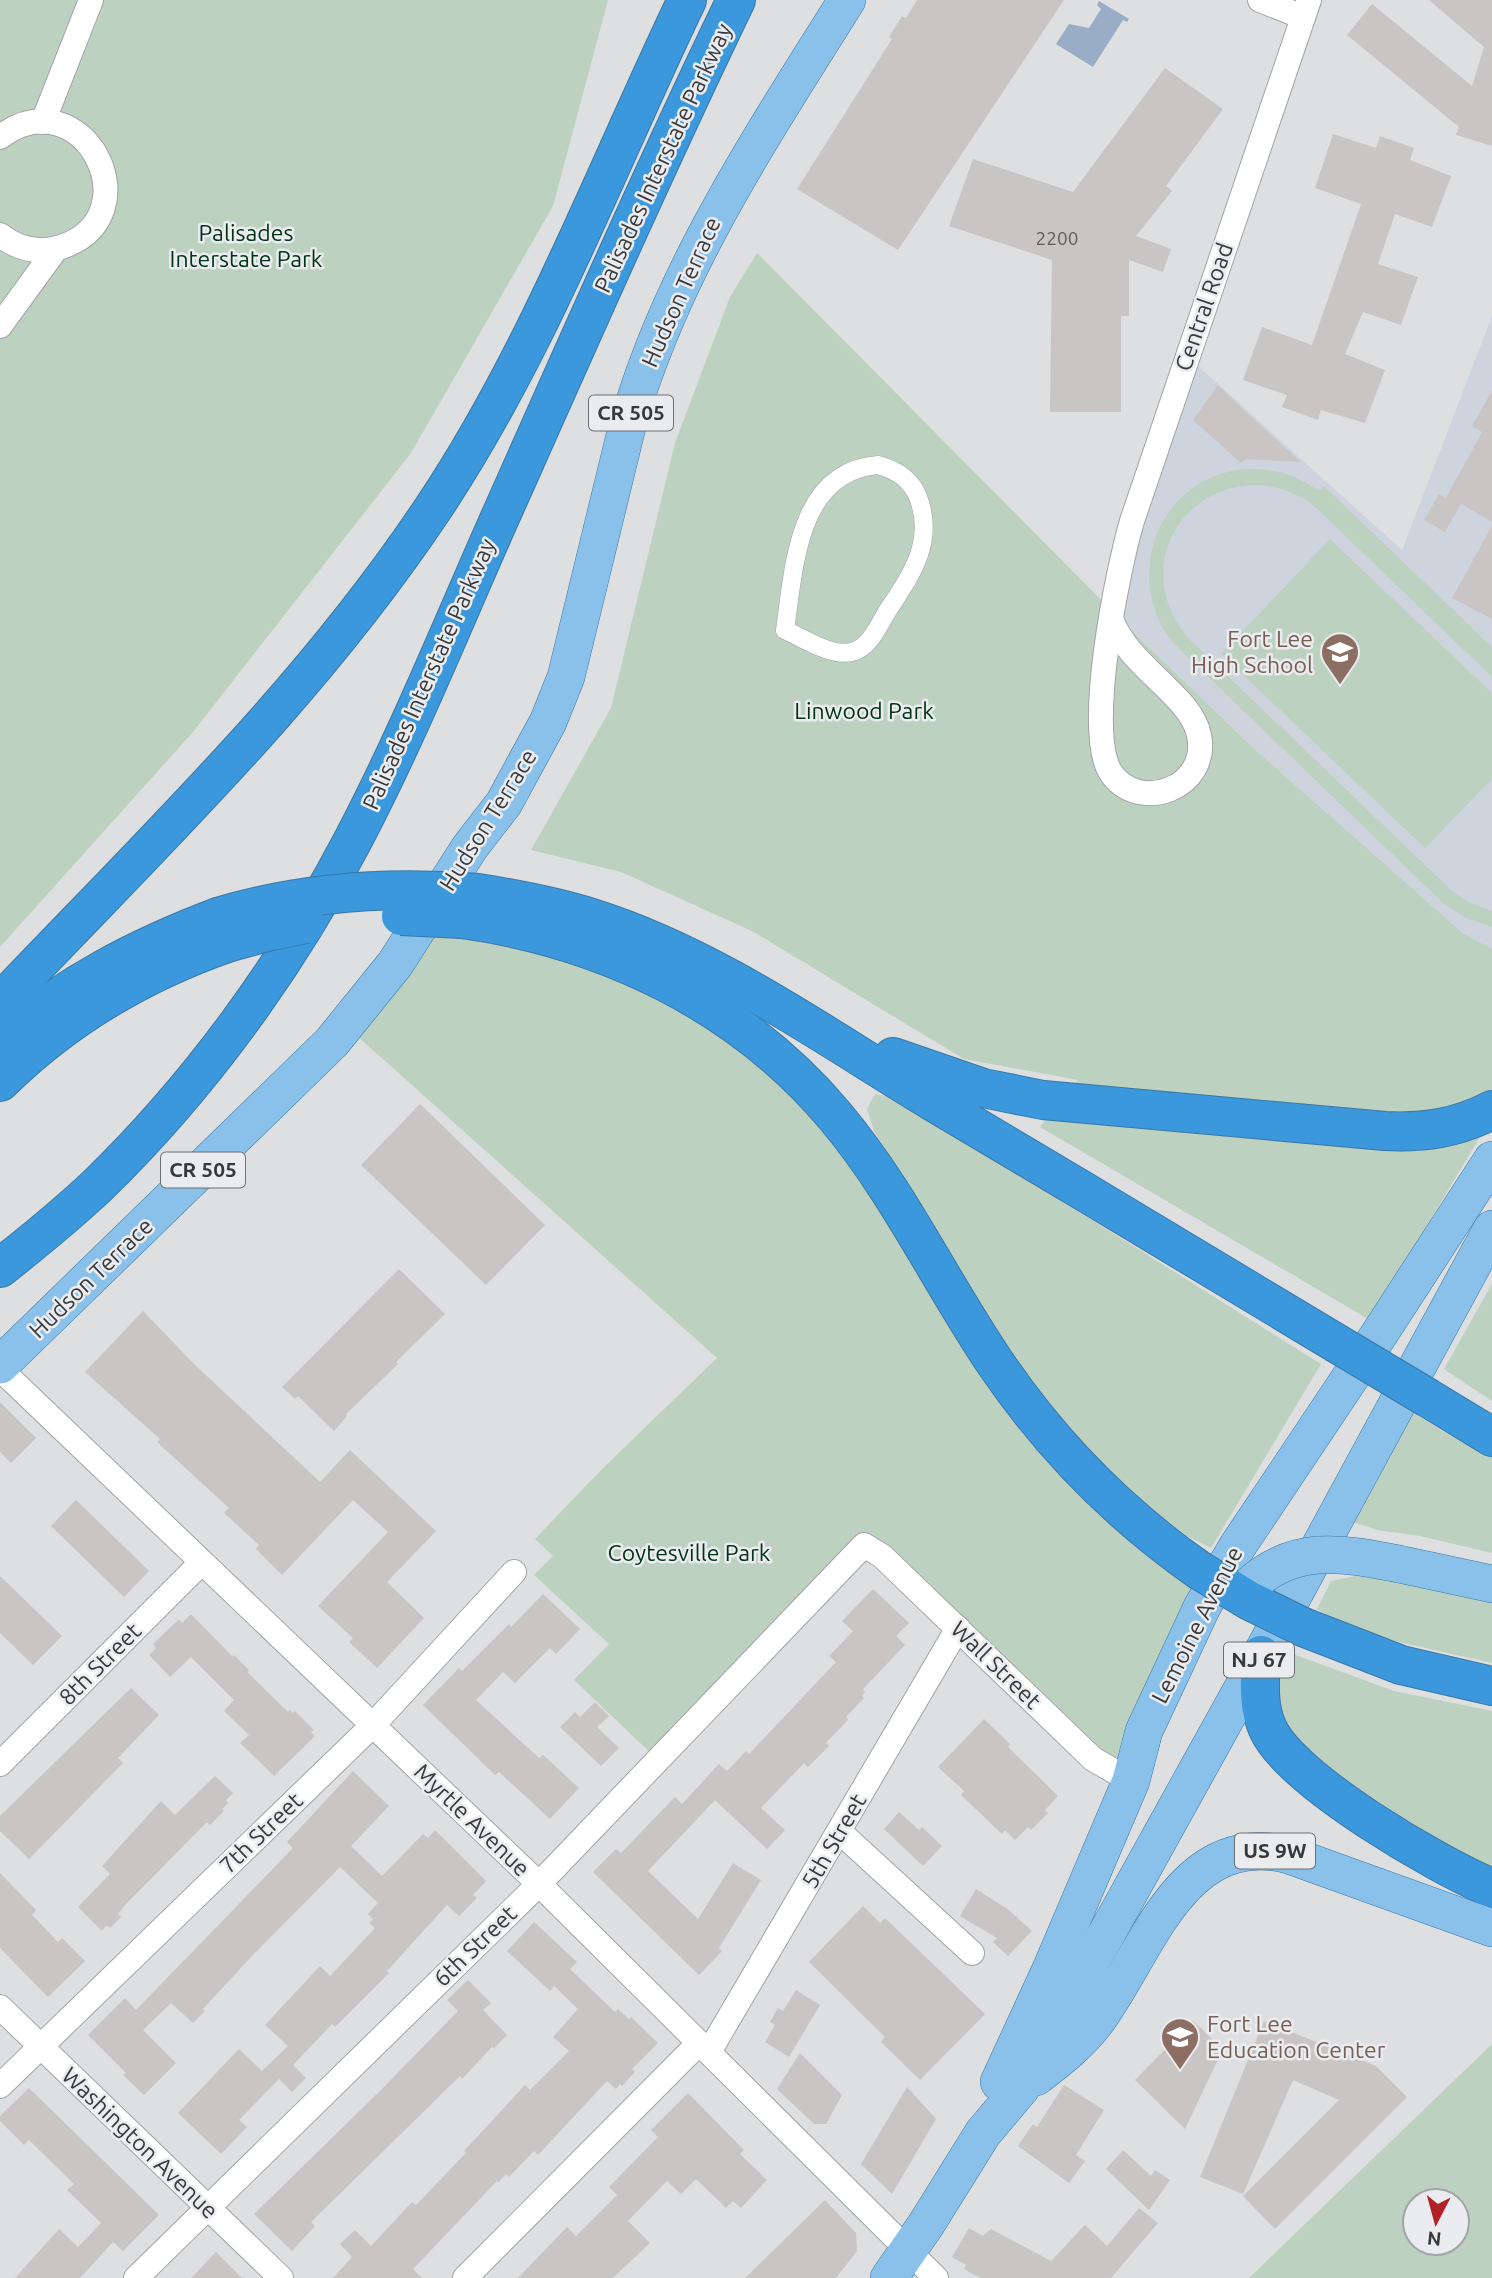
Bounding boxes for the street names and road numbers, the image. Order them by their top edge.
street label: Palisades Interstate Parkway [589,19,736,296]
street label: Hudson Terrace [636,213,725,371]
street label: Central Road [1170,240,1237,374]
road number: CR 505 [589,396,673,430]
street label: Palisades Interstate Parkway [357,534,500,813]
street label: Hudson Terrace [434,745,541,895]
road number: CR 505 [161,1152,245,1188]
street label: Hudson Terrace [24,1213,157,1343]
street label: Lemoine Avenue [1146,1543,1247,1707]
street label: Wall Street [947,1616,1046,1713]
street label: 8th Street [54,1618,145,1709]
road number: NJ 67 [1224,1642,1294,1678]
street label: Myrtle Avenue [410,1758,535,1881]
street label: 7th Street [214,1787,307,1878]
street label: 5th Street [797,1789,871,1892]
road number: US 9W [1235,1834,1315,1868]
street label: 6th Street [428,1900,521,1991]
street label: Washington Avenue [58,2062,223,2223]

